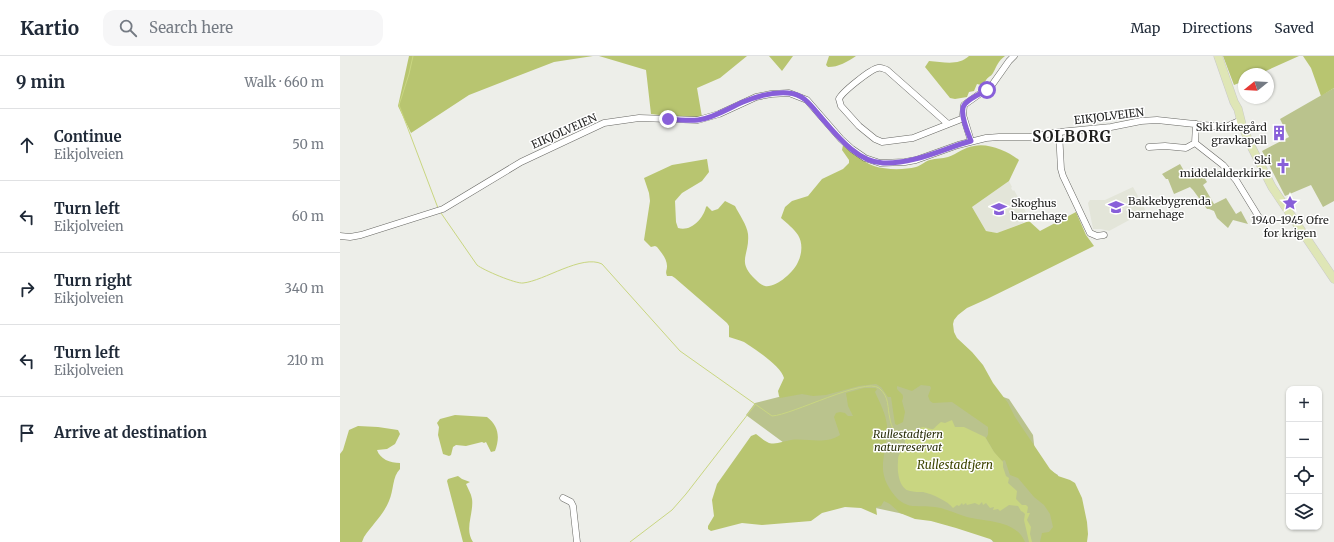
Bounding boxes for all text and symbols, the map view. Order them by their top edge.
search box [103,10,383,46]
text: Kartio [20,16,79,40]
icon: search [117,17,139,39]
text: Search here [149,18,233,37]
text: Map [1130,19,1160,37]
text: Directions [1182,19,1252,37]
text: Saved [1274,19,1314,37]
north arrow [1238,68,1274,104]
text: 9 min [16,71,65,93]
text: Walk · 660 m [245,74,324,91]
route start [978,81,996,99]
street label: EIKJOLVEIEN [1073,105,1145,127]
street label: EIKJOLVEIEN [529,110,600,152]
route end [659,110,677,128]
place label: Ski kirkegård gravkapell [1196,120,1268,147]
building icon: Ski kirkegård gravkapell [1270,124,1288,142]
text: Continue [54,127,122,146]
district label: SOLBORG [1032,127,1112,146]
icon: ahead [16,134,38,156]
text: 50 m [292,136,324,153]
text: Eikjolveien [54,146,124,163]
place label: Ski middelalderkirke [1180,153,1271,180]
church icon: Ski middelalderkirke [1274,157,1292,175]
place label: Bakkebygrenda barnehage [1127,194,1211,221]
place icon: 1940-1945 Ofre for krigen [1281,194,1299,212]
place label: Skoghus barnehage [1010,196,1067,223]
school or university icon: Bakkebygrenda barnehage [1107,198,1125,216]
text: Turn left [54,199,120,218]
school or university icon: Skoghus barnehage [990,200,1008,218]
icon: left [16,206,38,228]
text: 60 m [292,208,324,225]
place label: 1940-1945 Ofre for krigen [1251,213,1329,240]
text: Eikjolveien [54,218,124,235]
text: Turn right [54,271,132,290]
icon: right [16,278,38,300]
text: 340 m [285,280,324,297]
text: Eikjolveien [54,290,124,307]
text: Turn left [54,343,120,362]
icon: left [16,350,38,372]
text: 210 m [287,352,324,369]
text: Eikjolveien [54,362,124,379]
map controls [1286,386,1322,530]
button: + [1286,386,1322,422]
icon: arrive [16,422,38,444]
button: − [1286,422,1322,458]
text: Arrive at destination [54,423,207,442]
park label: Rullestadtjern naturreservat [873,427,943,454]
water label: Rullestadtjern [917,457,993,472]
button: locate [1286,458,1322,494]
button: layers [1286,494,1322,530]

